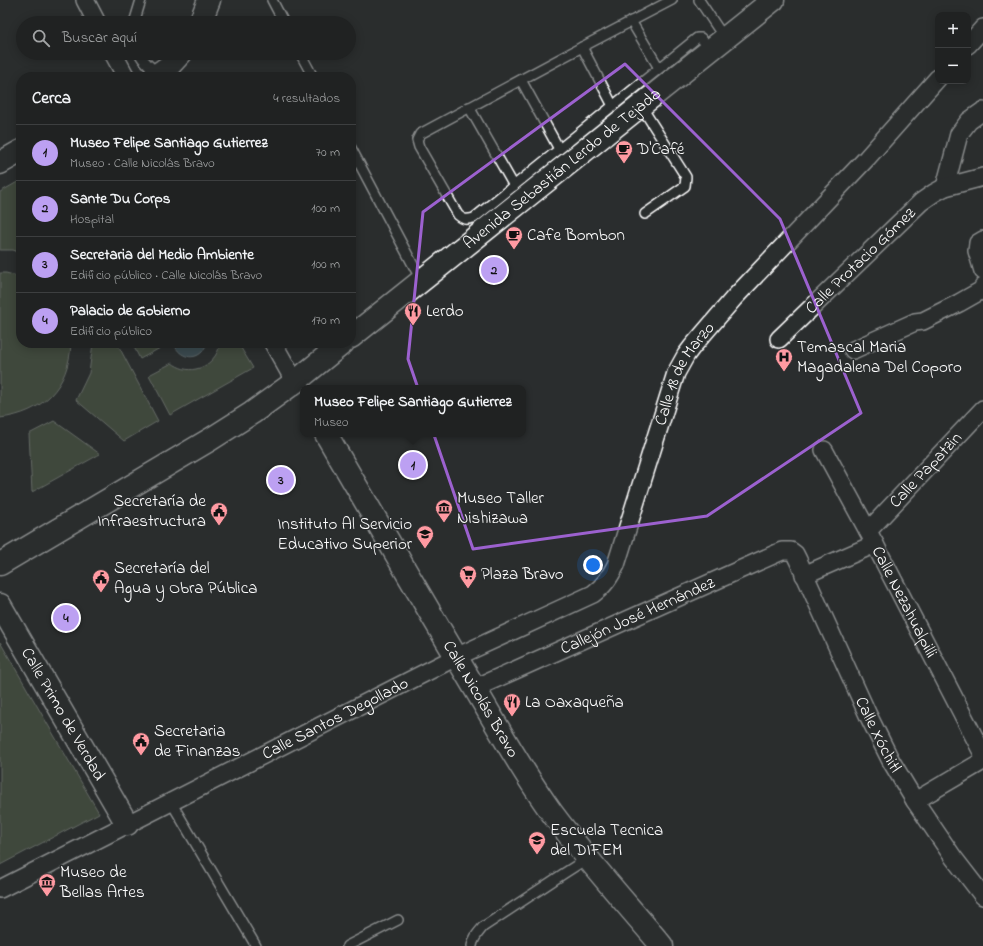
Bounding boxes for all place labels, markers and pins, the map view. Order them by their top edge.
place label: D'Café [636,137,685,162]
cafe icon: D'Café [614,139,634,164]
place label: Cafe Bombon [527,223,625,248]
cafe icon: Cafe Bombon [504,225,524,250]
pin: 2 [481,255,507,285]
place label: Lerdo [426,299,464,324]
restaurant icon: Lerdo [403,301,423,326]
place label: Temascal Maria Magadalena Del Coporo [797,335,962,382]
hospital icon: Temascal Maria Magadalena Del Coporo [774,347,794,372]
pin: 1 [400,450,426,480]
pin: 3 [268,465,294,495]
place label: Museo Taller Nishizawa [457,486,545,531]
place label: Secretaría de Infraestructura [97,489,206,534]
museum icon: Museo Taller Nishizawa [434,498,454,523]
public building icon: Secretaría de Infraestructura [209,501,229,526]
place label: Instituto Al Servicio Educativo Superior [277,512,413,557]
school or university icon: Instituto Al Servicio Educativo Superior [415,524,435,549]
place label: Secretaría del Agua y Obra Pública [114,556,257,603]
place label: Plaza Bravo [481,562,564,587]
supermarket icon: Plaza Bravo [458,564,478,589]
public building icon: Secretaría del Agua y Obra Pública [91,568,111,593]
pin: 4 [53,603,79,633]
place label: La Oaxaqueña [525,690,624,715]
restaurant icon: La Oaxaqueña [502,692,522,717]
place label: Secretaria de Finanzas [154,719,240,764]
public building icon: Secretaria de Finanzas [131,731,151,756]
place label: Escuela Tecnica del DIFEM [550,818,663,863]
school or university icon: Escuela Tecnica del DIFEM [527,830,547,855]
place label: Museo de Bellas Artes [59,860,145,905]
museum icon: Museo de Bellas Artes [37,872,57,897]

